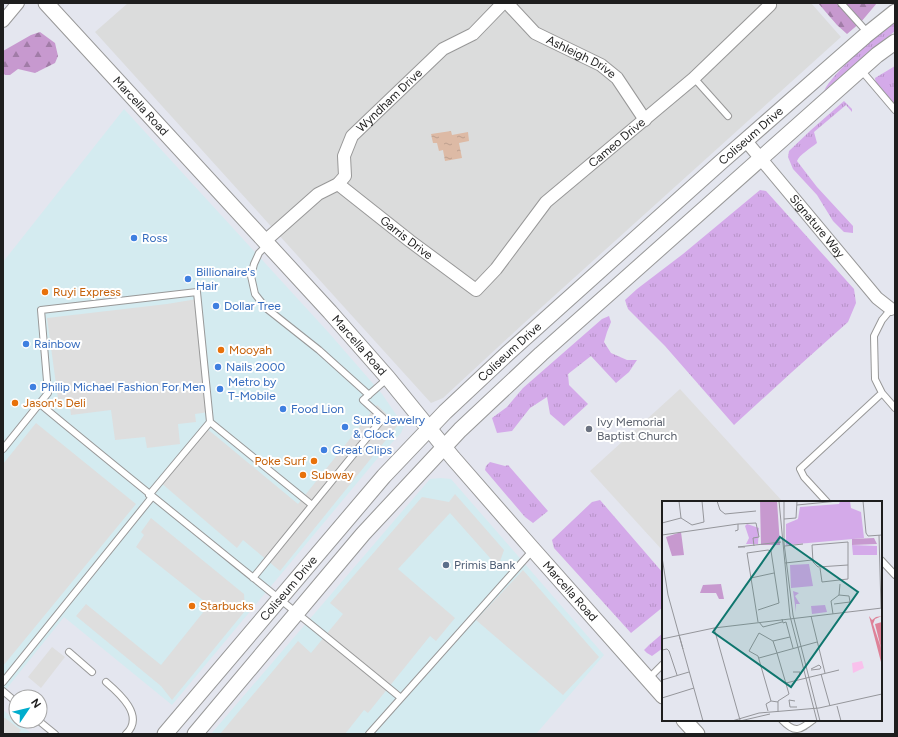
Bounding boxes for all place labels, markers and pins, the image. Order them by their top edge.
place label: Ross [142,231,168,245]
marker: Ross [129,233,139,243]
place label: Billionaire's Hair [196,265,256,293]
marker: Billionaire's Hair [183,274,193,284]
place label: Ruyi Express [53,285,121,299]
marker: Ruyi Express [40,287,50,297]
place label: Dollar Tree [224,299,281,313]
marker: Dollar Tree [211,301,221,311]
place label: Rainbow [34,337,81,351]
marker: Rainbow [21,339,31,349]
place label: Mooyah [229,343,272,357]
marker: Mooyah [216,345,226,355]
place label: Nails 2000 [226,360,285,374]
marker: Nails 2000 [213,362,223,372]
place label: Metro by T-Mobile [228,375,277,403]
place label: Philip Michael Fashion For Men [41,380,206,394]
marker: Philip Michael Fashion For Men [28,382,38,392]
marker: Metro by T-Mobile [215,384,225,394]
place label: Jason's Deli [23,396,86,410]
marker: Jason's Deli [10,398,20,408]
place label: Food Lion [291,402,344,416]
marker: Food Lion [278,404,288,414]
place label: Sun’s Jewelry & Clock [353,413,426,441]
place label: Ivy Memorial Baptist Church [597,415,678,443]
marker: Sun’s Jewelry & Clock [340,422,350,432]
marker: Ivy Memorial Baptist Church [584,424,594,434]
place label: Great Clips [332,443,393,457]
marker: Great Clips [319,445,329,455]
place label: Poke Surf [254,454,307,468]
marker: Poke Surf [309,456,319,466]
place label: Subway [311,468,354,482]
marker: Subway [298,470,308,480]
place label: Primis Bank [454,558,515,572]
marker: Primis Bank [441,560,451,570]
place label: Starbucks [200,599,254,613]
marker: Starbucks [187,601,197,611]

